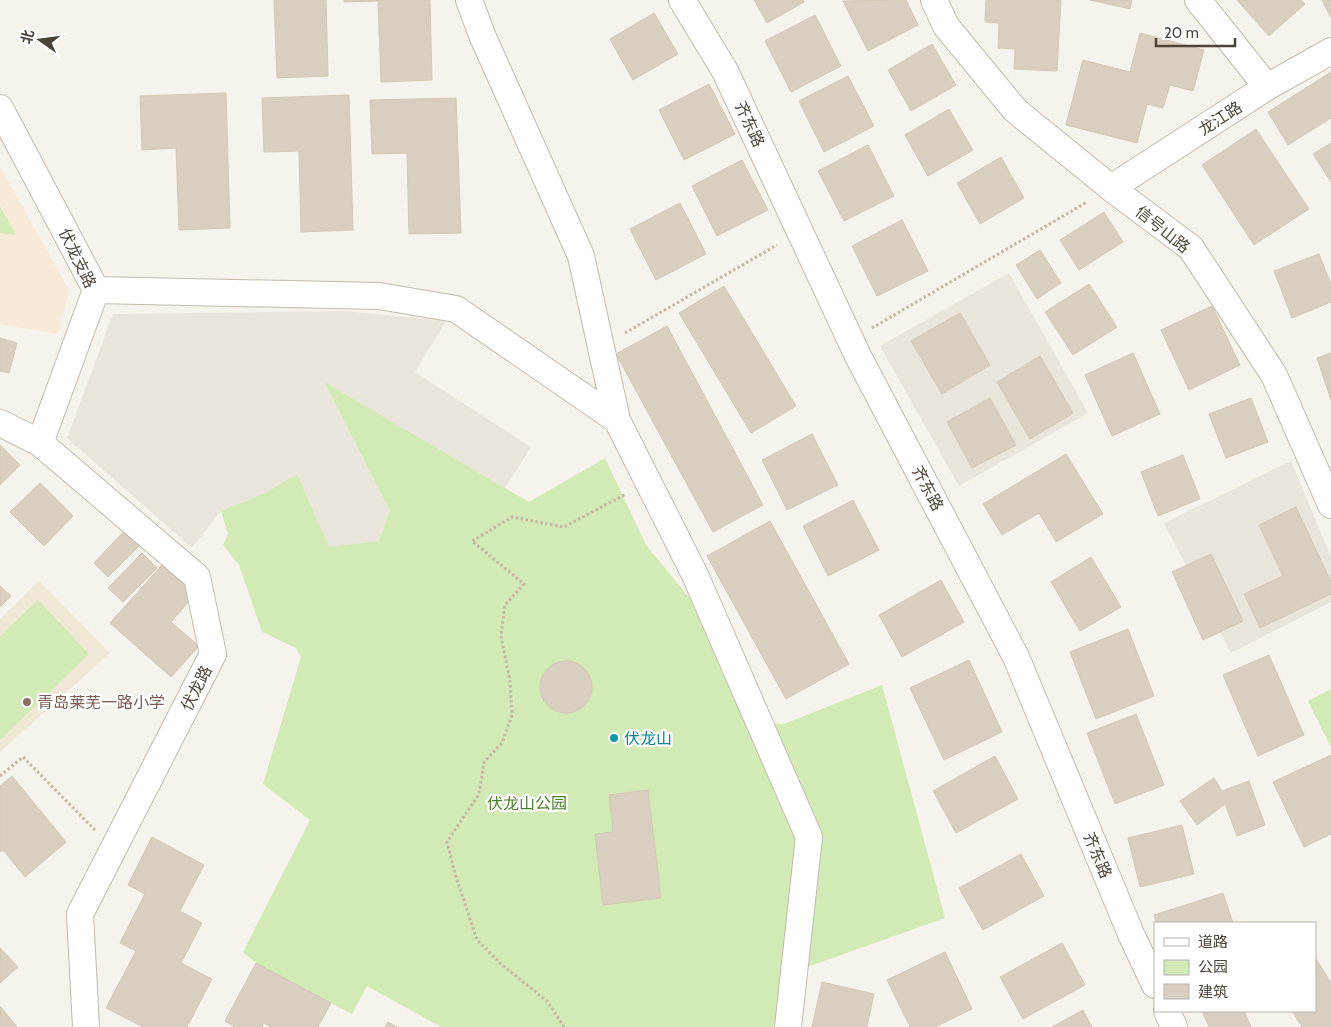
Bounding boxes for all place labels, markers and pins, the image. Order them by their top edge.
place label: 青岛莱芜一路小学 [37,693,165,712]
marker: 青岛莱芜一路小学 [21,696,33,708]
place label: 伏龙山 [624,729,672,748]
marker: 伏龙山 [608,732,620,744]

